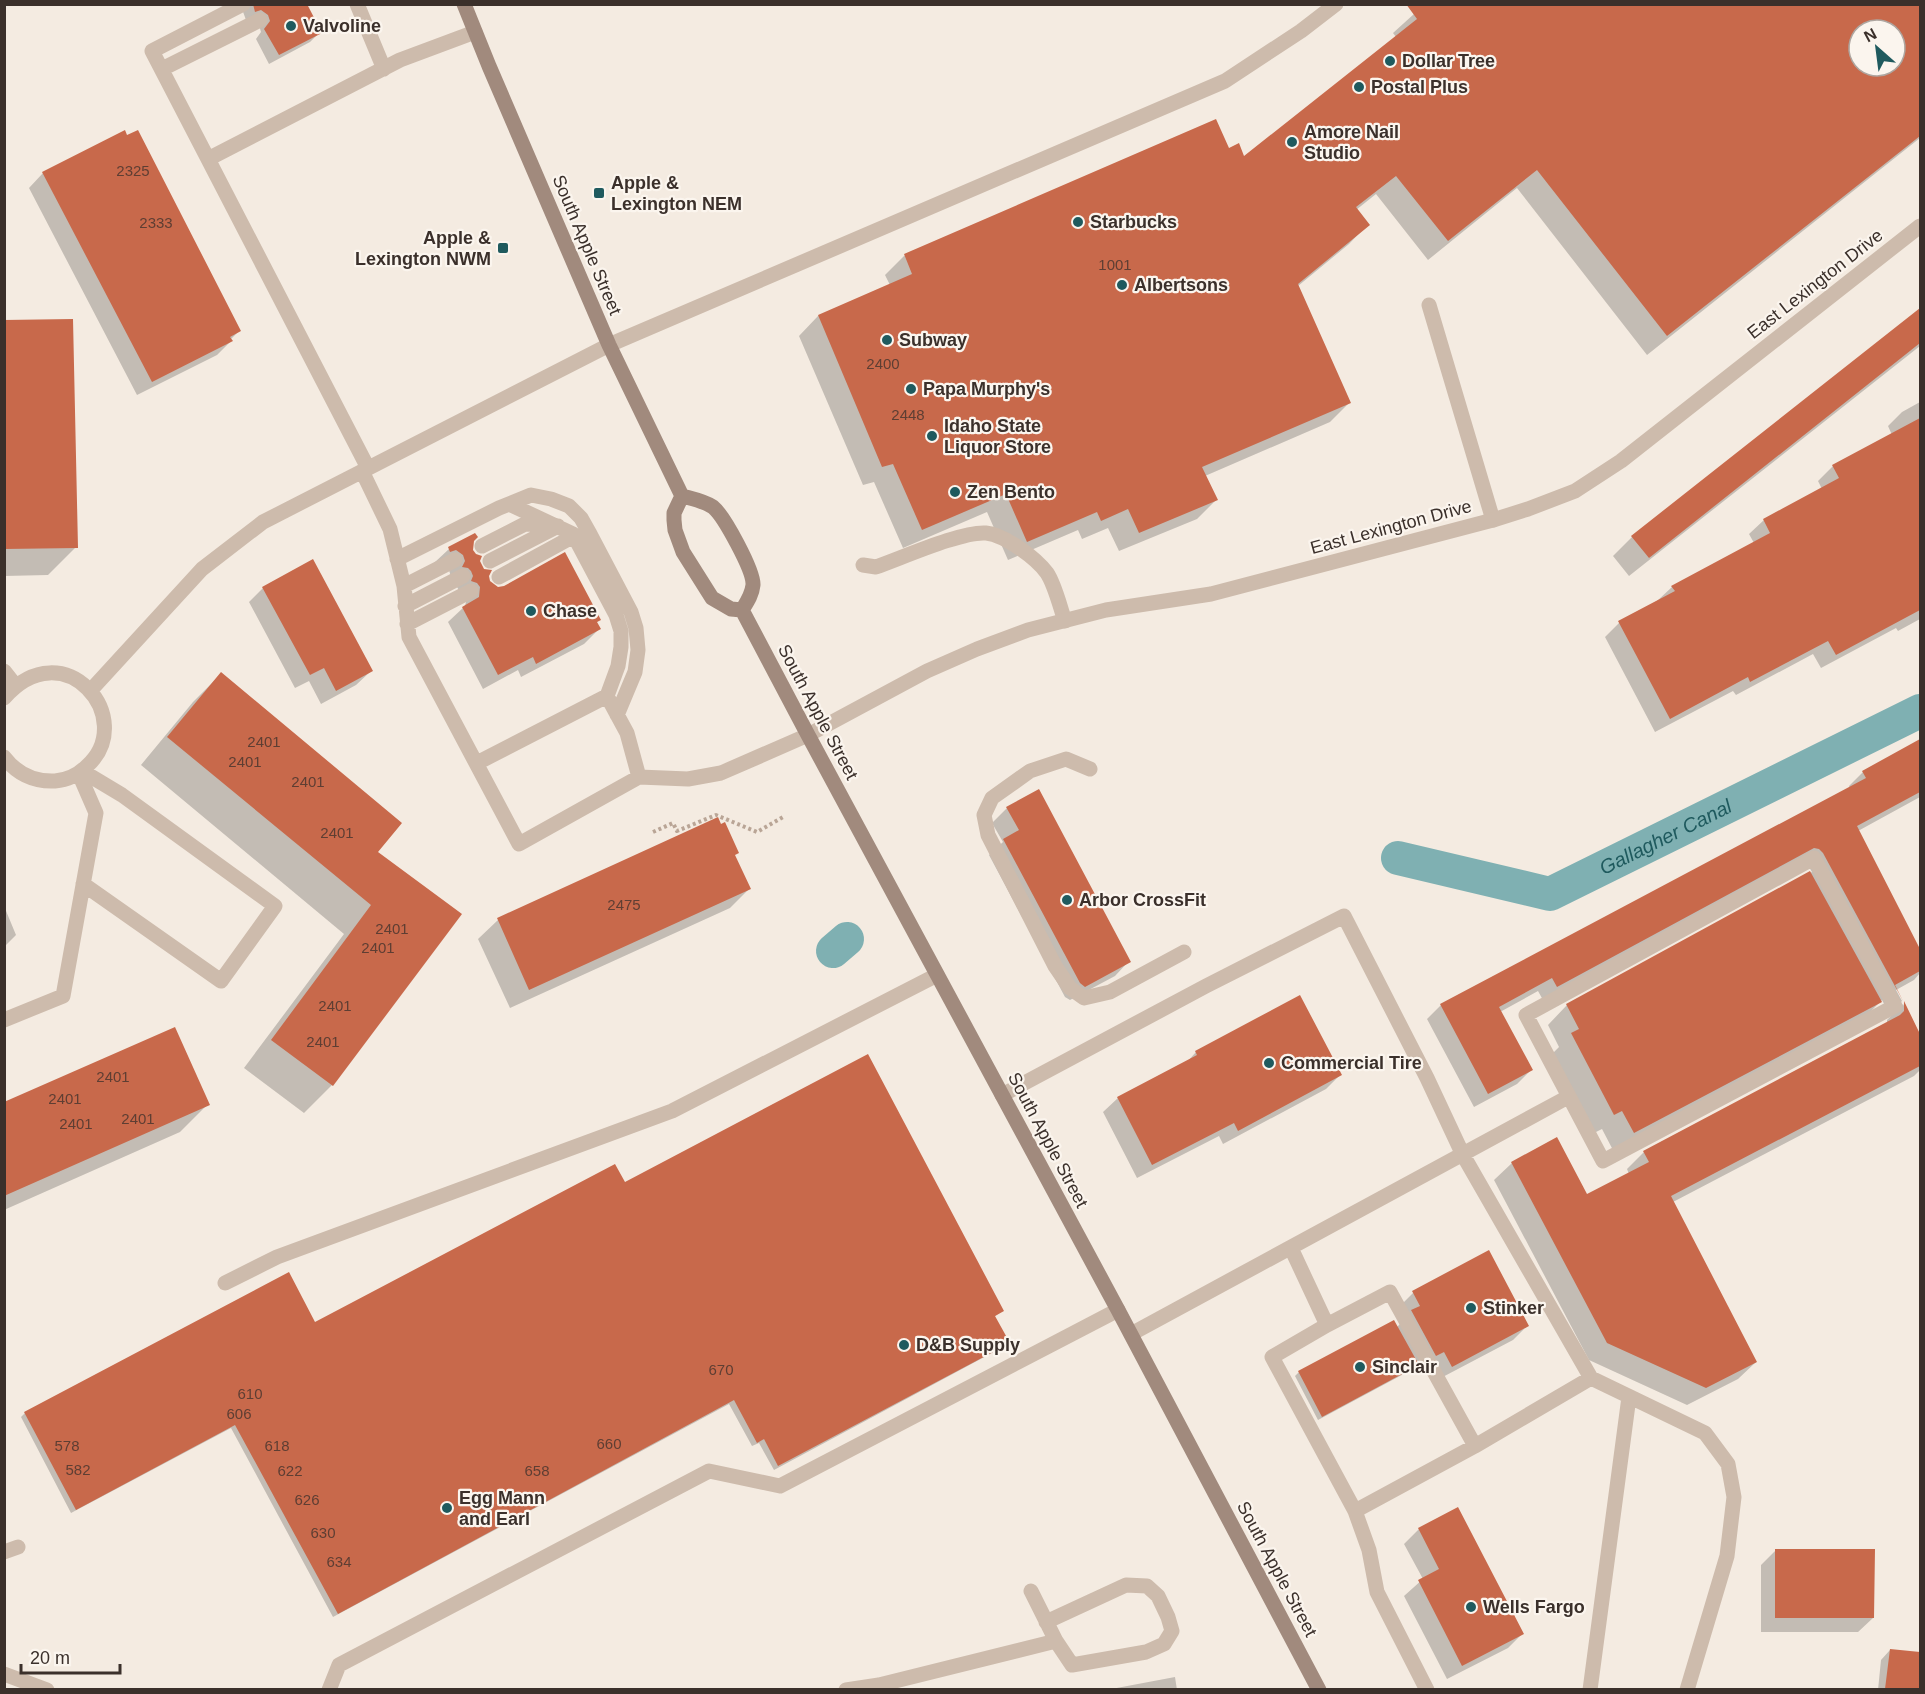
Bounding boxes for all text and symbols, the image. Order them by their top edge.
place label: Valvoline [303,16,381,36]
north arrow [1847,18,1907,78]
marker: Valvoline [284,19,298,33]
text: N [1861,25,1879,45]
place label: Dollar Tree [1402,51,1495,71]
marker: Dollar Tree [1383,54,1397,68]
place label: Postal Plus [1371,77,1468,97]
marker: Postal Plus [1352,80,1366,94]
place label: Amore Nail Studio [1304,122,1399,163]
marker: Amore Nail Studio [1285,135,1299,149]
house number: 2325 [116,162,150,179]
street label: South Apple Street [548,172,626,318]
place label: Apple & Lexington NEM [611,173,742,214]
marker: Apple & Lexington NEM [592,186,606,200]
place label: Starbucks [1090,212,1177,232]
house number: 2333 [139,214,173,231]
marker: Starbucks [1071,215,1085,229]
street label: East Lexington Drive [1743,225,1887,343]
place label: Apple & Lexington NWM [355,228,491,269]
marker: Apple & Lexington NWM [496,241,510,255]
house number: 1001 [1098,256,1132,273]
place label: Albertsons [1134,275,1228,295]
marker: Albertsons [1115,278,1129,292]
place label: Subway [899,330,967,350]
marker: Subway [880,333,894,347]
house number: 2400 [866,355,900,372]
place label: Papa Murphy's [923,379,1050,399]
marker: Papa Murphy's [904,382,918,396]
house number: 2448 [891,406,925,423]
place label: Idaho State Liquor Store [944,416,1051,457]
marker: Idaho State Liquor Store [925,429,939,443]
place label: Zen Bento [967,482,1055,502]
marker: Zen Bento [948,485,962,499]
street label: East Lexington Drive [1308,496,1474,558]
place label: Chase [543,601,597,621]
marker: Chase [524,604,538,618]
street label: South Apple Street [774,641,862,783]
house number: 2401 [247,733,281,750]
house number: 2401 [228,753,262,770]
house number: 2401 [291,773,325,790]
water label: Gallagher Canal [1596,795,1736,879]
house number: 2401 [320,824,354,841]
place label: Arbor CrossFit [1079,890,1206,910]
marker: Arbor CrossFit [1060,893,1074,907]
house number: 2475 [607,896,641,913]
house number: 2401 [375,920,409,937]
house number: 2401 [361,939,395,956]
house number: 2401 [318,997,352,1014]
house number: 2401 [306,1033,340,1050]
place label: Commercial Tire [1281,1053,1422,1073]
marker: Commercial Tire [1262,1056,1276,1070]
house number: 2401 [96,1068,130,1085]
street label: South Apple Street [1004,1069,1092,1211]
house number: 2401 [48,1090,82,1107]
house number: 2401 [121,1110,155,1127]
house number: 2401 [59,1115,93,1132]
place label: Stinker [1483,1298,1544,1318]
marker: Stinker [1464,1301,1478,1315]
place label: D&B Supply [916,1335,1020,1355]
marker: D&B Supply [897,1338,911,1352]
place label: Sinclair [1372,1357,1437,1377]
marker: Sinclair [1353,1360,1367,1374]
house number: 670 [708,1361,734,1378]
house number: 610 [237,1385,263,1402]
house number: 606 [226,1405,252,1422]
house number: 660 [596,1435,622,1452]
house number: 578 [54,1437,80,1454]
house number: 618 [264,1437,290,1454]
house number: 582 [65,1461,91,1478]
house number: 622 [277,1462,303,1479]
house number: 658 [524,1462,550,1479]
place label: Egg Mann and Earl [459,1488,545,1529]
house number: 626 [294,1491,320,1508]
street label: South Apple Street [1233,1498,1321,1640]
marker: Egg Mann and Earl [440,1501,454,1515]
house number: 630 [310,1524,336,1541]
house number: 634 [326,1553,352,1570]
place label: Wells Fargo [1483,1597,1585,1617]
marker: Wells Fargo [1464,1600,1478,1614]
scale bar [21,1637,120,1675]
text: 20 m [30,1648,70,1668]

